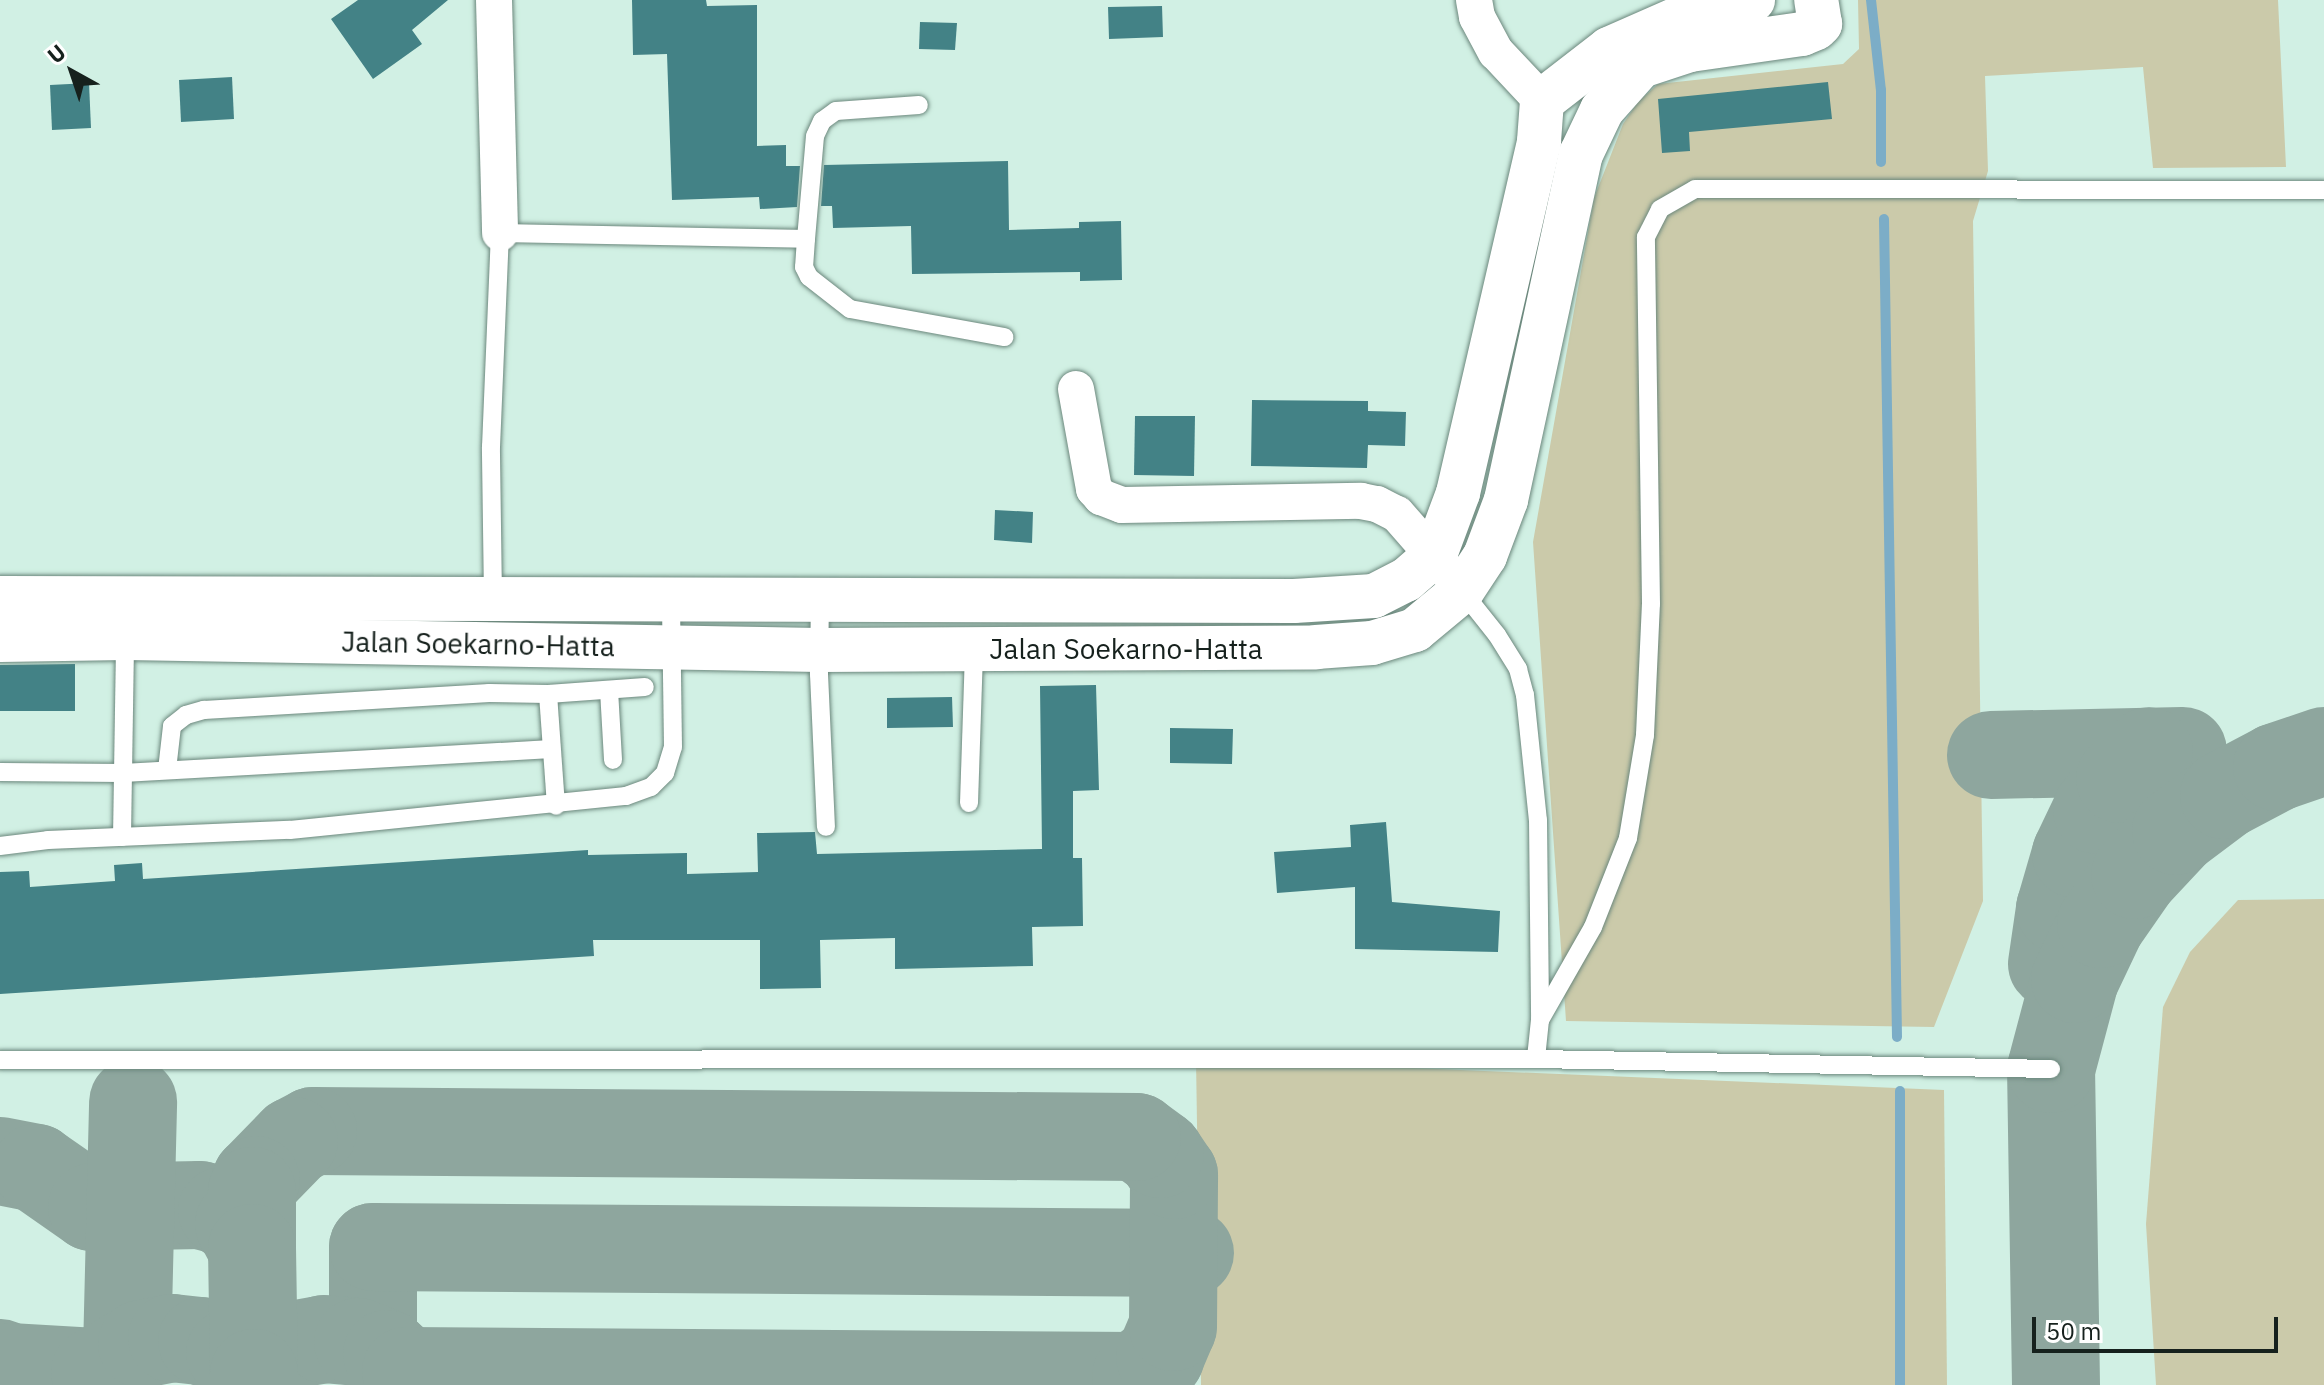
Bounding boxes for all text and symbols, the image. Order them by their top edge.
north arrow [32,32,112,112]
text: U [41,37,71,69]
street label: Jalan Soekarno-Hatta [341,625,615,663]
street label: Jalan Soekarno-Hatta [989,632,1263,666]
scale bar [2036,1301,2282,1351]
text: 50 m [2046,1315,2101,1347]

